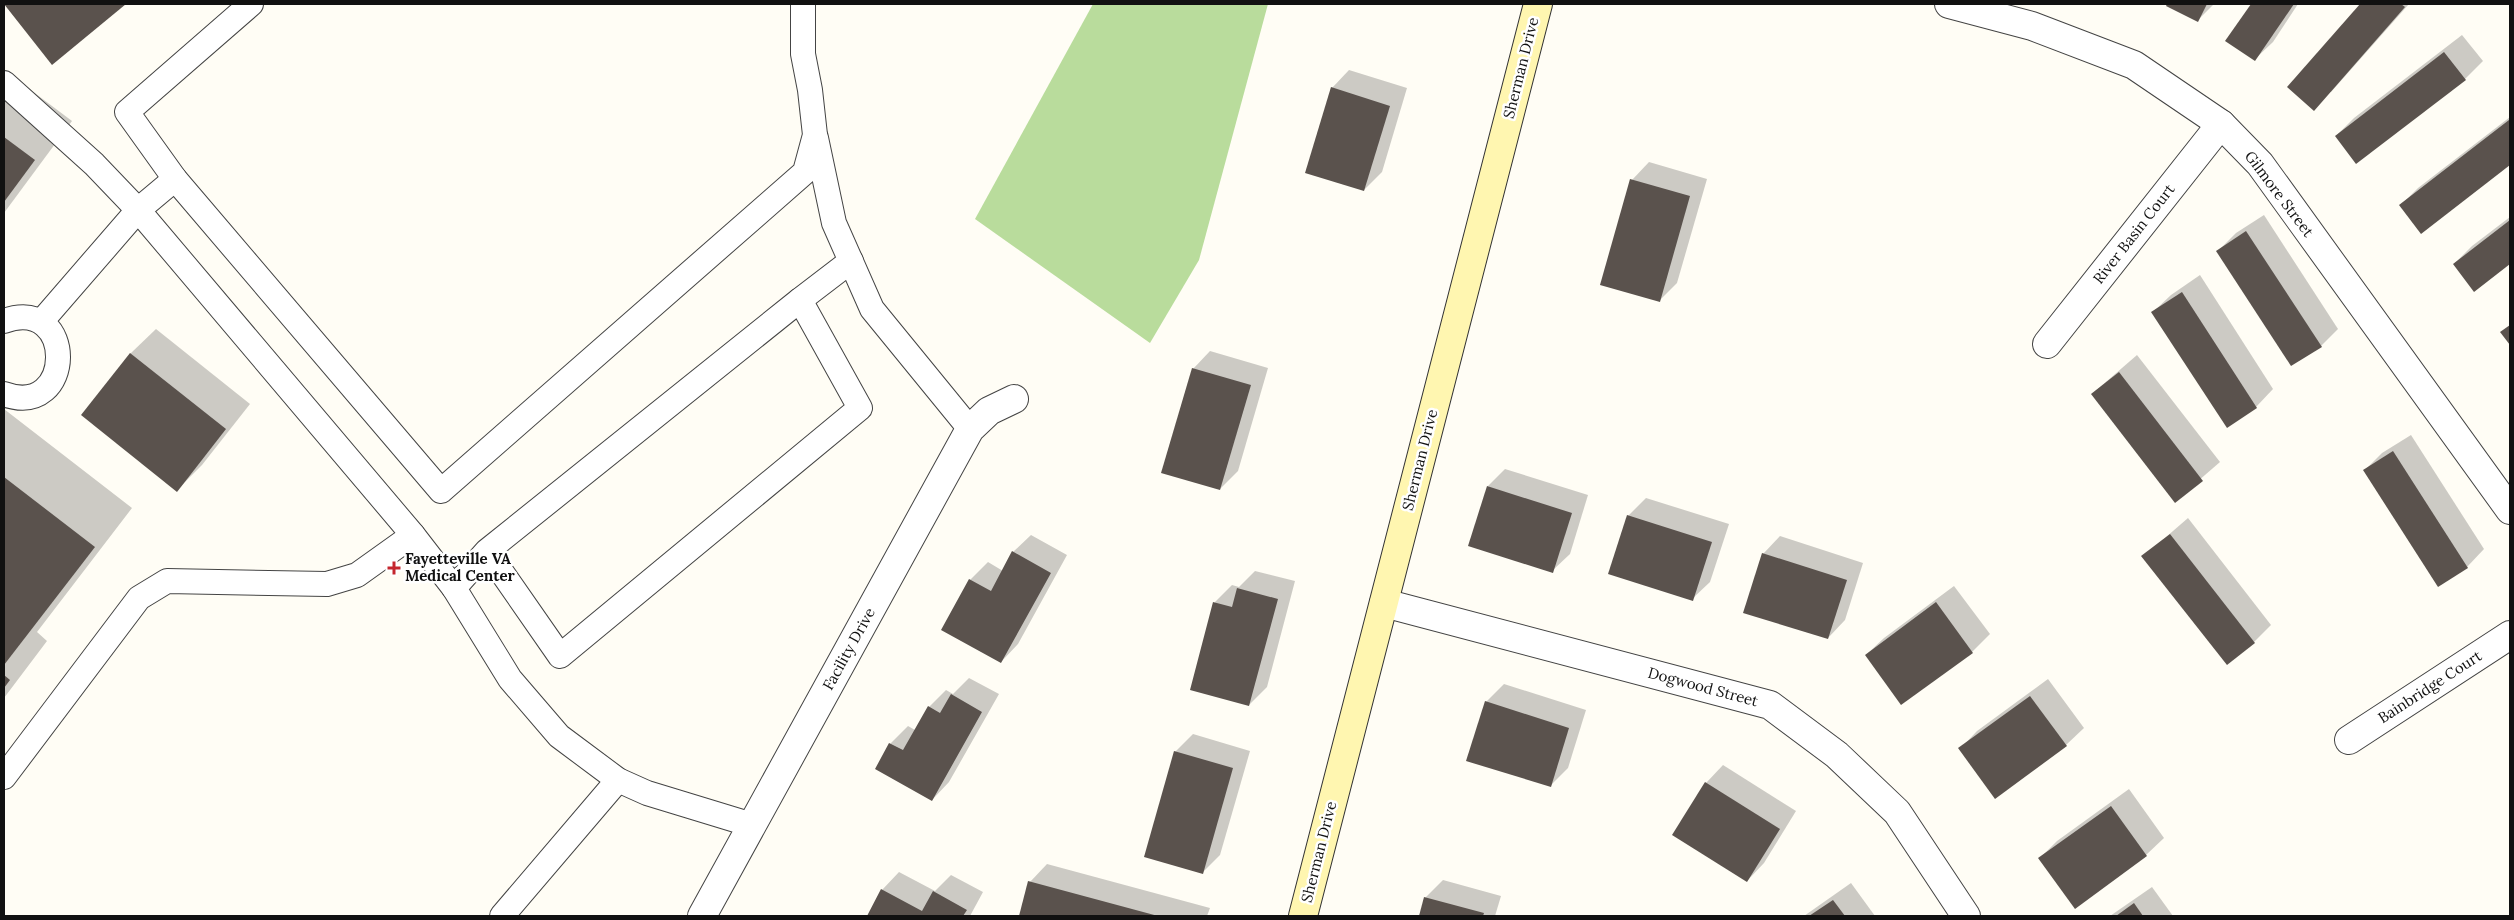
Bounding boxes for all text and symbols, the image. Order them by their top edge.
street label: Sherman Drive [1499,15,1542,121]
street label: Gilmore Street [2241,147,2318,241]
street label: River Basin Court [2089,180,2179,287]
street label: Sherman Drive [1398,407,1441,513]
place label: Fayetteville VA Medical Center [405,549,516,585]
marker: Fayetteville VA Medical Center [387,561,401,575]
street label: Facility Drive [818,604,879,693]
street label: Bainbridge Court [2374,646,2485,727]
street label: Dogwood Street [1646,663,1760,710]
street label: Sherman Drive [1297,799,1340,905]

